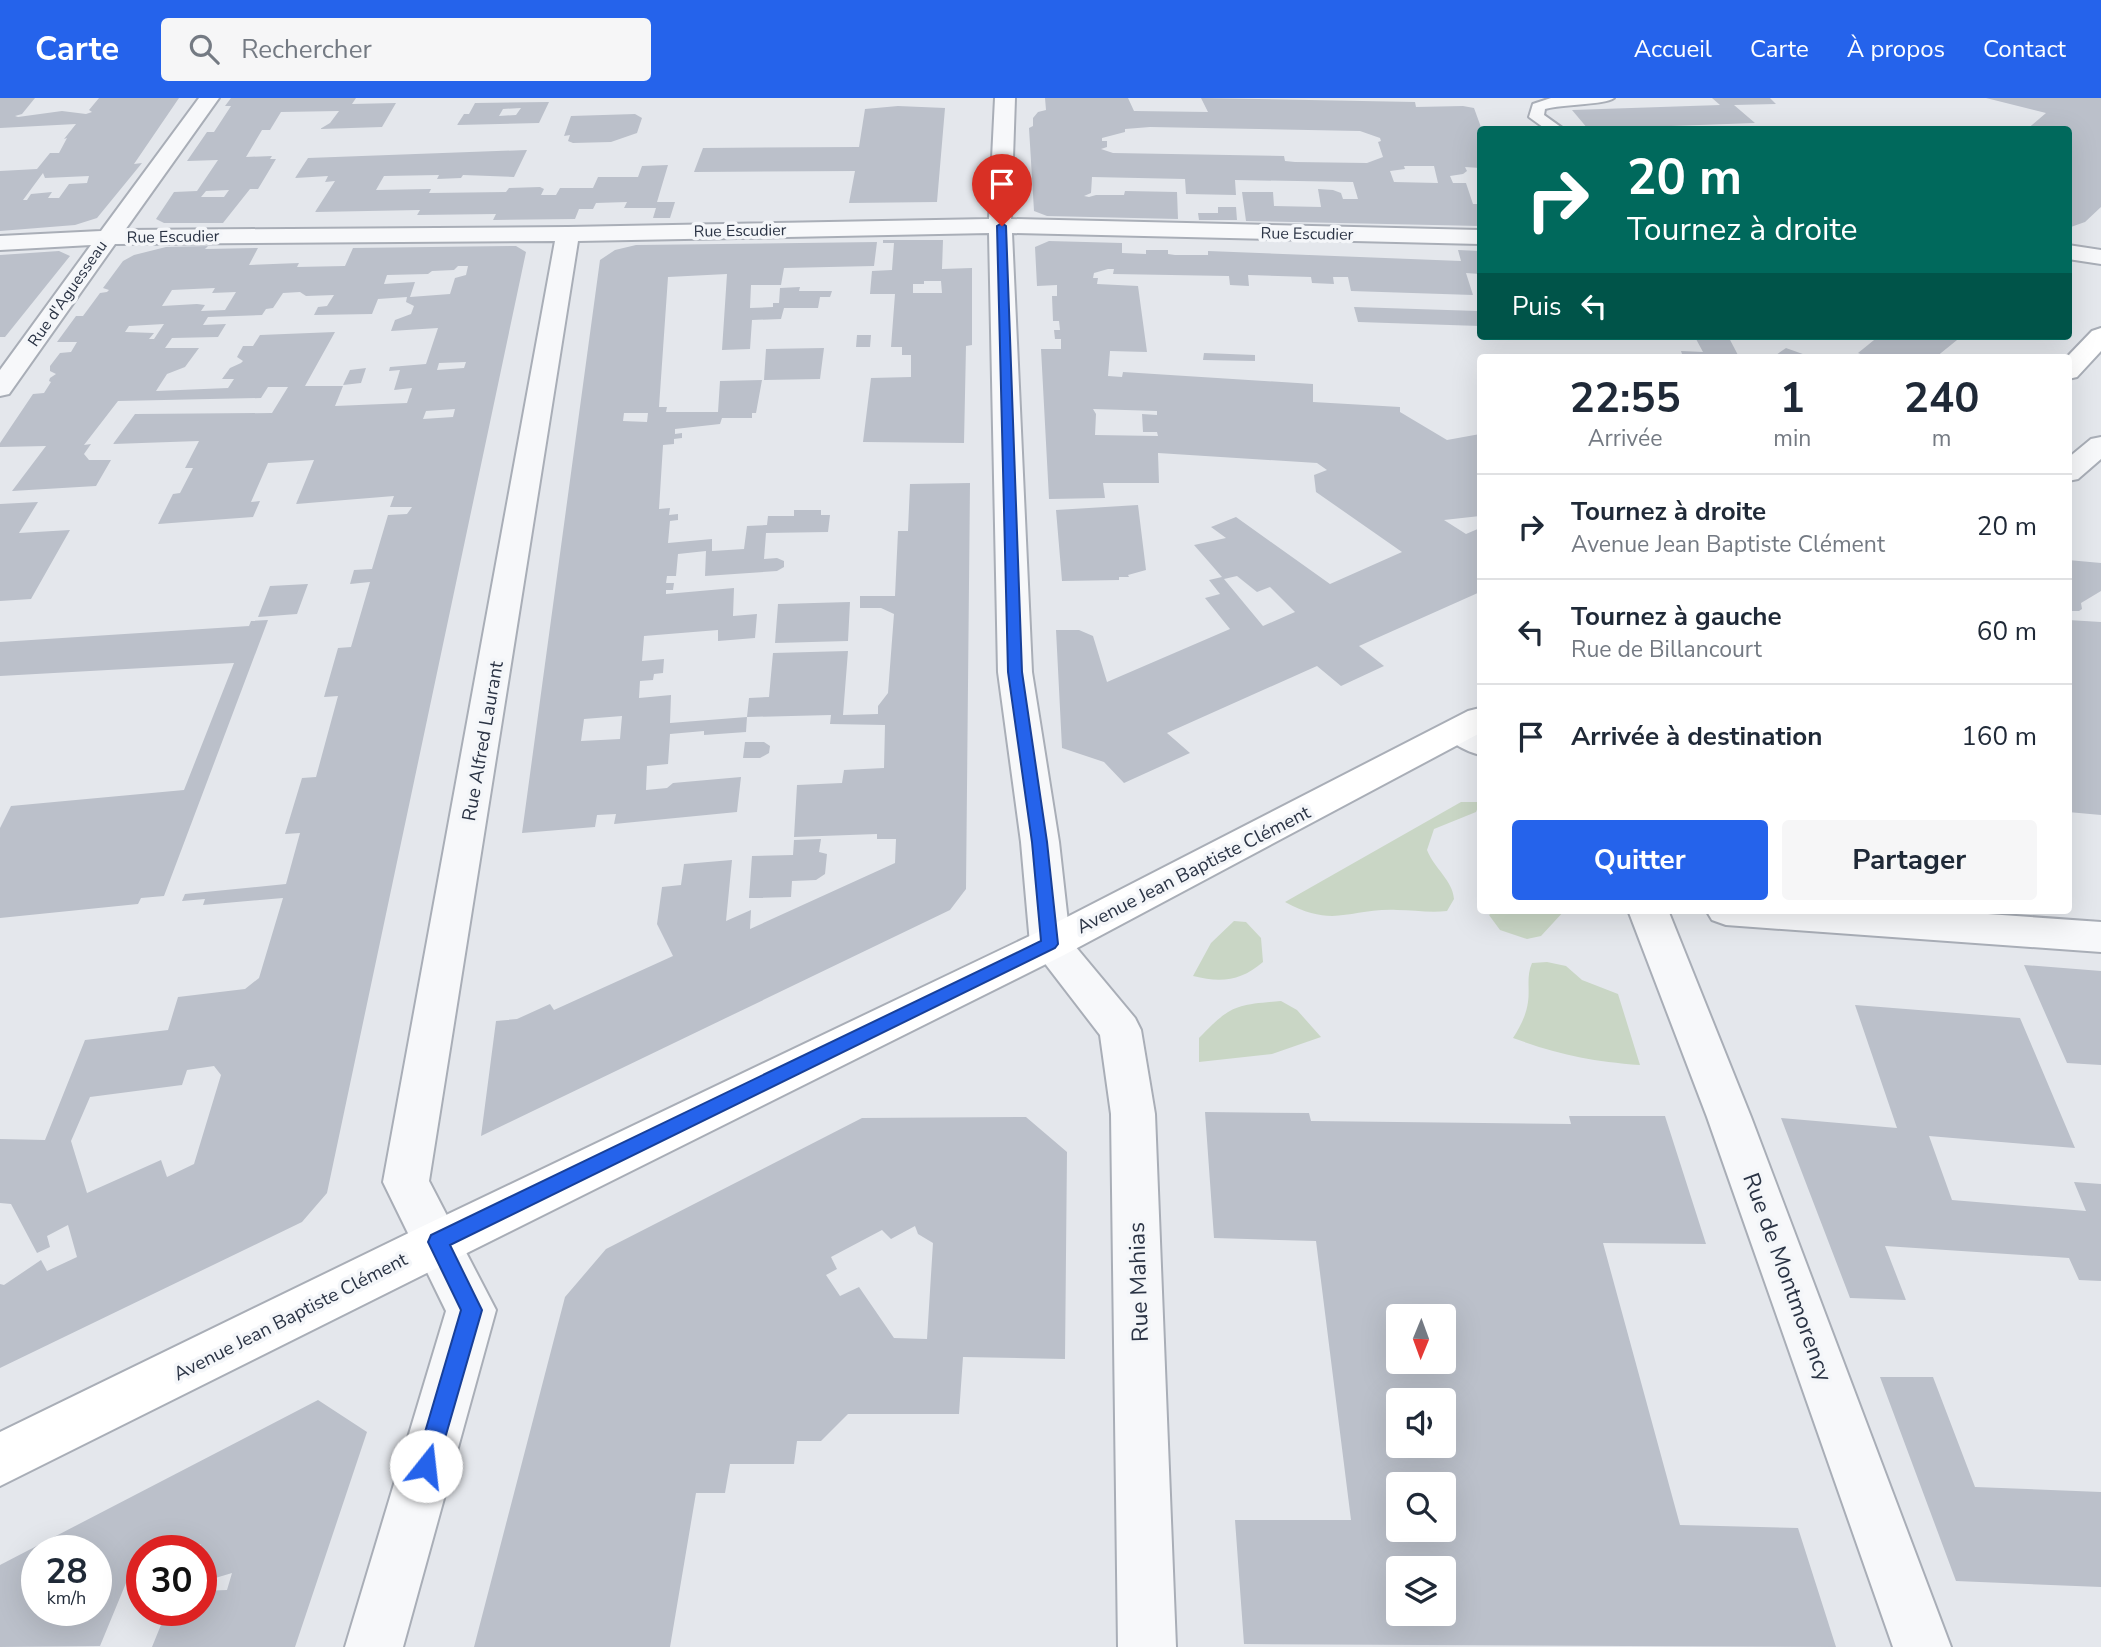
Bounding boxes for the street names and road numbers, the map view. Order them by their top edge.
street label: Rue Escudier [693,219,787,243]
street label: Rue Escudier [1260,222,1354,246]
street label: Rue Escudier [126,225,220,249]
street label: Rue d'Aguesseau [23,236,113,351]
street label: Rue Alfred Laurant [456,659,510,823]
street label: Avenue Jean Baptiste Clément [1072,799,1315,940]
street label: Rue de Montmorency [1735,1169,1840,1386]
street label: Rue Mahias [1121,1222,1156,1342]
street label: Avenue Jean Baptiste Clément [169,1246,412,1387]

